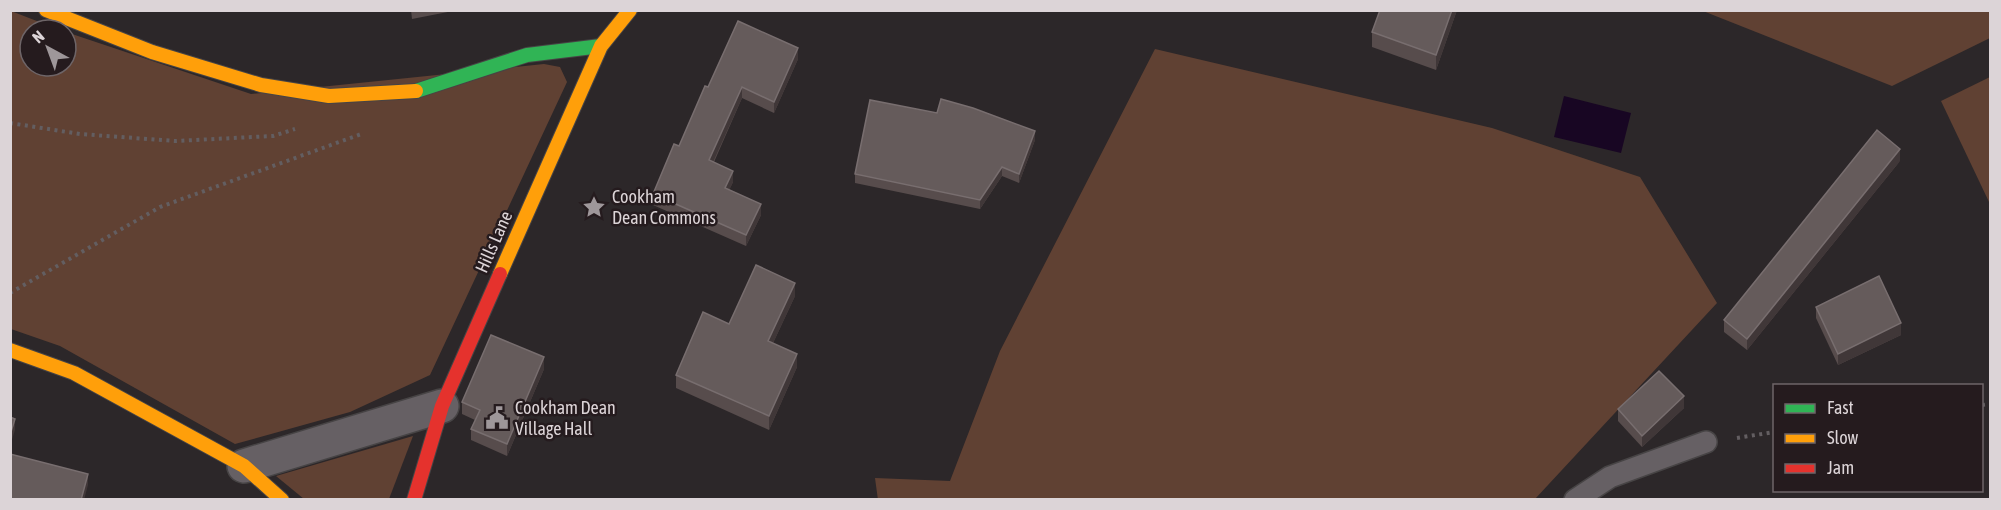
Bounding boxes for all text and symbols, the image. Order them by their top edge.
north arrow [18,18,78,78]
text: N [29,27,48,47]
place label: Cookham Dean Commons [612,186,716,228]
place icon: Cookham Dean Commons [581,194,607,220]
street label: Hills Lane [471,208,516,276]
legend [1773,384,1983,492]
place label: Cookham Dean Village Hall [515,397,616,439]
text: Fast [1827,397,1854,418]
public building icon: Cookham Dean Village Hall [484,405,510,431]
text: Slow [1827,427,1858,448]
text: Jam [1827,457,1854,478]

